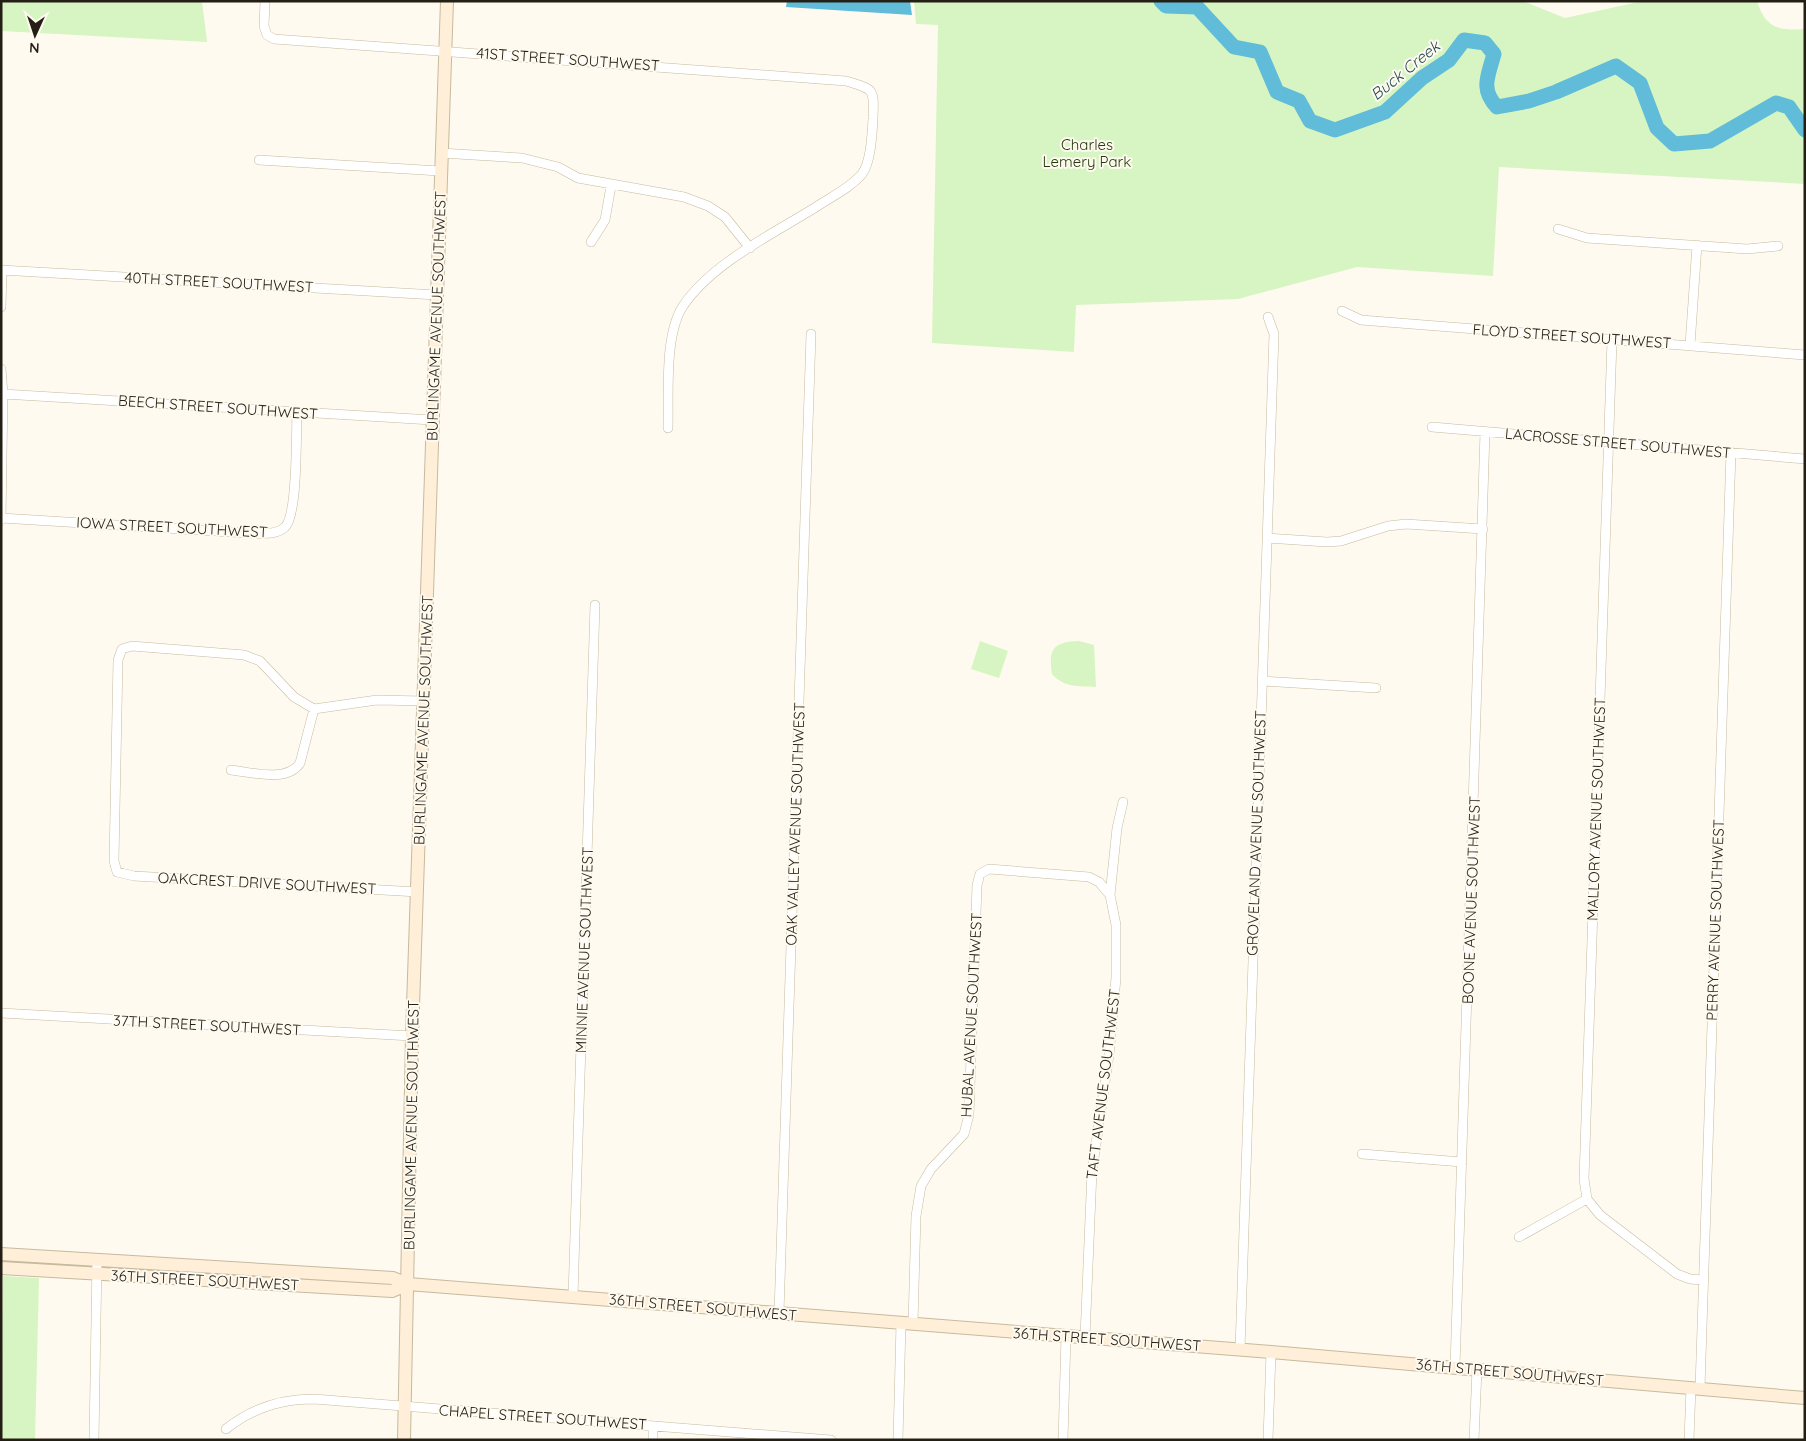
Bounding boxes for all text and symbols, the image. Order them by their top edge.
north arrow [10,10,60,60]
water label: Buck Creek [1366,35,1445,104]
text: N [29,39,40,57]
street label: 41ST STREET SOUTHWEST [476,43,660,75]
park label: Charles Lemery Park [1043,135,1131,171]
street label: BURLINGAME AVENUE SOUTHWEST [422,191,450,441]
street label: 40TH STREET SOUTHWEST [124,268,314,296]
street label: FLOYD STREET SOUTHWEST [1472,320,1672,352]
street label: BEECH STREET SOUTHWEST [117,391,319,423]
street label: LACROSSE STREET SOUTHWEST [1504,424,1732,462]
street label: IOWA STREET SOUTHWEST [76,512,268,542]
street label: BURLINGAME AVENUE SOUTHWEST [409,595,437,845]
street label: MALLORY AVENUE SOUTHWEST [1583,697,1609,921]
street label: OAK VALLEY AVENUE SOUTHWEST [781,702,809,946]
street label: GROVELAND AVENUE SOUTHWEST [1242,710,1270,956]
street label: BOONE AVENUE SOUTHWEST [1458,796,1484,1004]
street label: PERRY AVENUE SOUTHWEST [1702,819,1728,1021]
street label: MINNIE AVENUE SOUTHWEST [571,847,597,1053]
street label: OAKCREST DRIVE SOUTHWEST [157,868,377,898]
street label: HUBAL AVENUE SOUTHWEST [956,912,986,1118]
street label: TAFT AVENUE SOUTHWEST [1082,988,1124,1180]
street label: BURLINGAME AVENUE SOUTHWEST [399,1000,423,1250]
street label: 37TH STREET SOUTHWEST [113,1011,301,1039]
street label: 36TH STREET SOUTHWEST [110,1266,300,1294]
street label: 36TH STREET SOUTHWEST [608,1289,798,1325]
street label: 36TH STREET SOUTHWEST [1012,1323,1202,1355]
street label: 36TH STREET SOUTHWEST [1415,1354,1605,1390]
street label: CHAPEL STREET SOUTHWEST [438,1400,648,1434]

